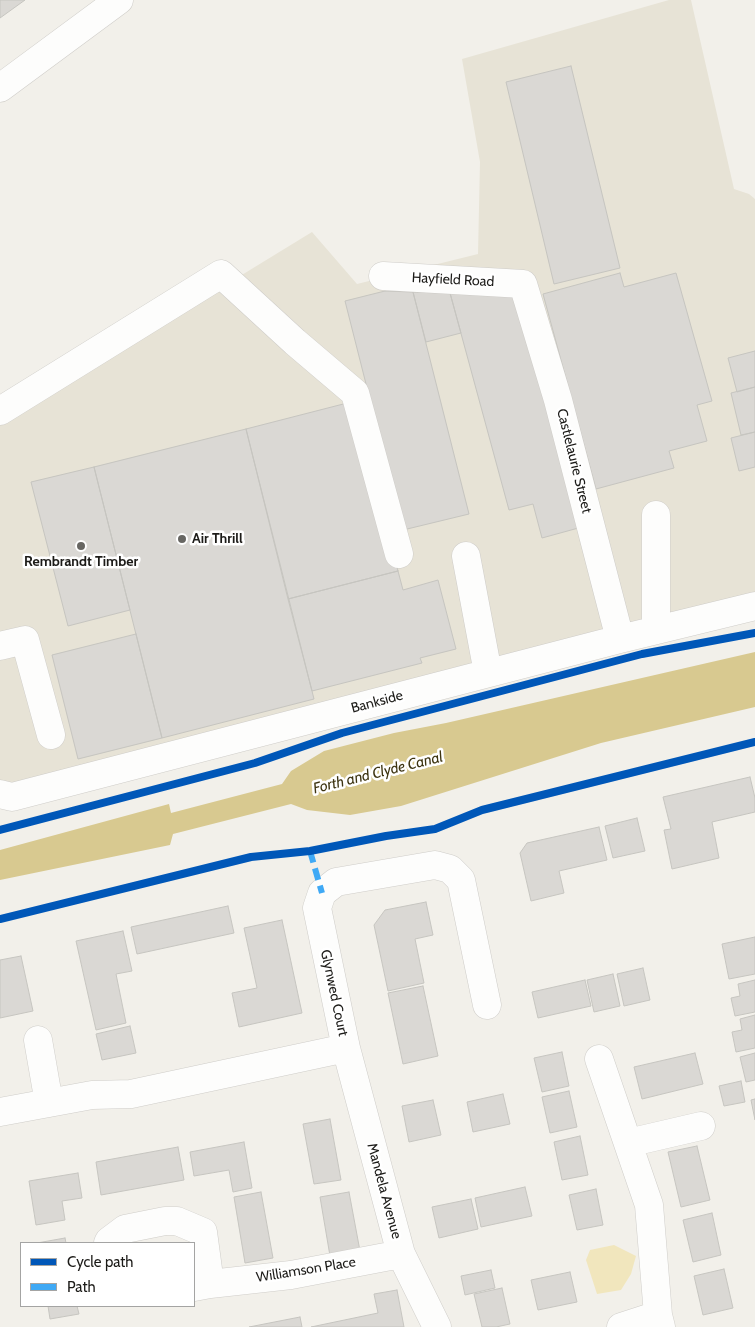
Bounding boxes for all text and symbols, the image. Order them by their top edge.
street label: Hayfield Road [411,269,495,291]
street label: Castlelaurie Street [553,407,595,515]
place label: Air Thrill [192,531,243,547]
marker: Air Thrill [176,533,188,545]
marker: Rembrandt Timber [75,540,87,552]
place label: Rembrandt Timber [24,554,138,570]
street label: Bankside [349,687,405,717]
water label: Forth and Clyde Canal [311,748,445,798]
street label: Glynwed Court [317,948,351,1038]
street label: Mandela Avenue [363,1141,405,1241]
legend [20,1242,195,1307]
text: Cycle path [67,1253,133,1271]
street label: Williamson Place [255,1254,357,1286]
text: Path [67,1278,96,1296]

